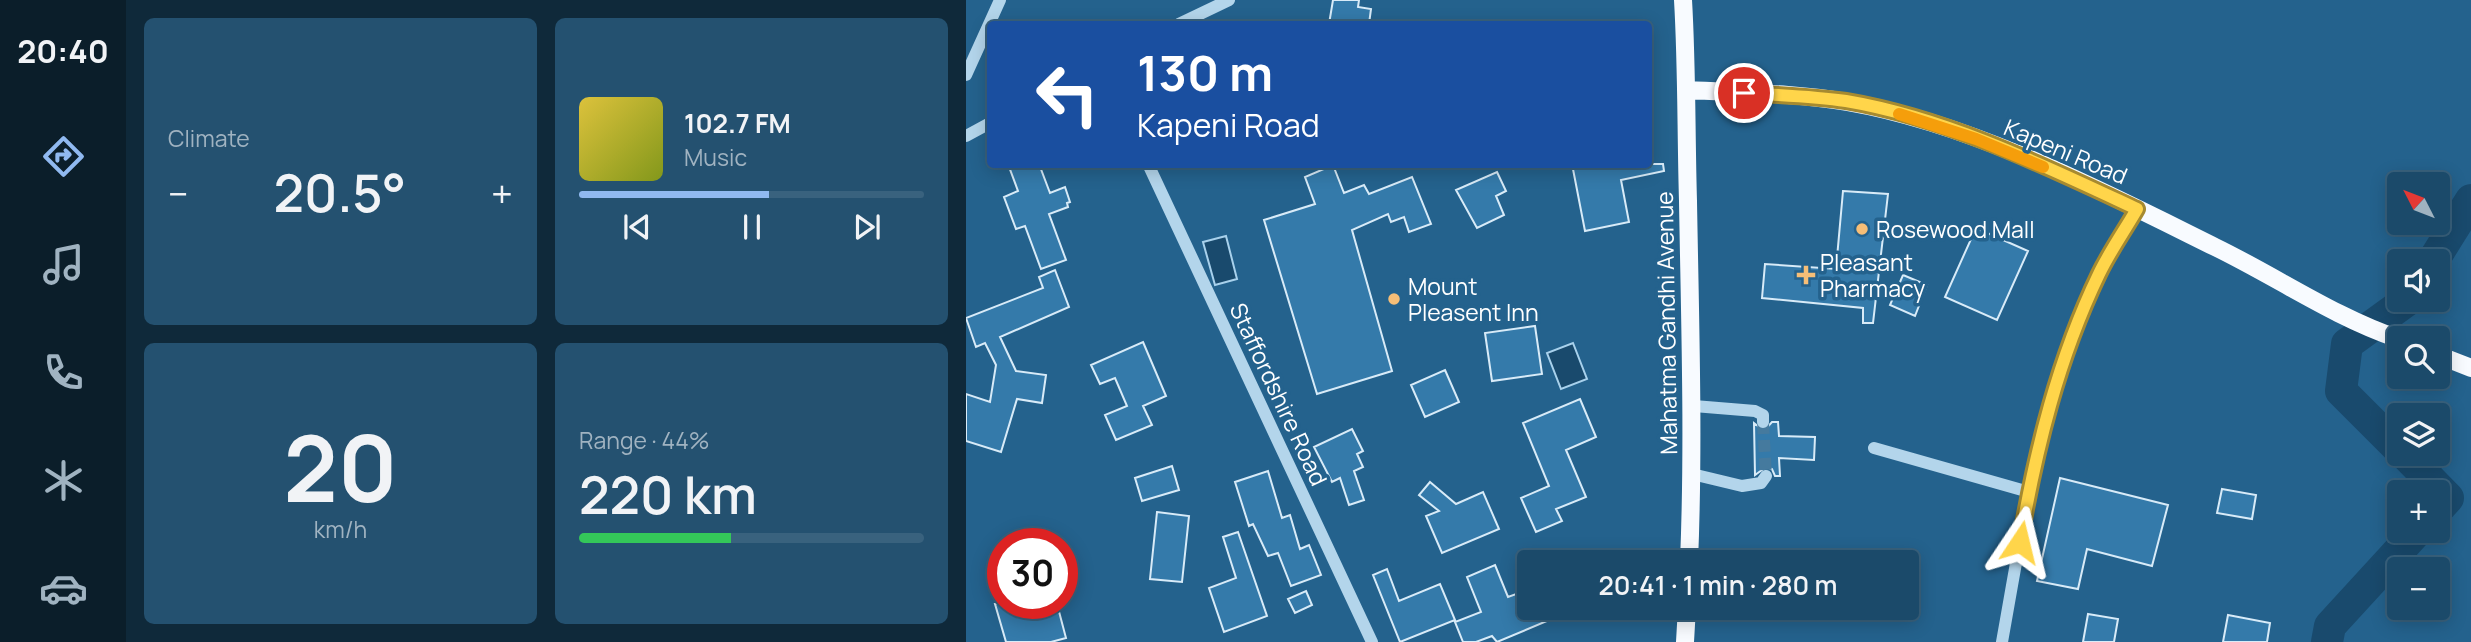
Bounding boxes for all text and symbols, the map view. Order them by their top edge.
text: 20:40 [17,29,109,73]
text: 130 m [1137,39,1273,106]
icon: left [1022,49,1113,140]
pin [1714,63,1774,123]
icon: arrive [1725,74,1763,112]
text: Kapeni Road [1137,103,1320,147]
text: 102.7 FM [684,105,791,141]
street label: Kapeni Road [1999,111,2133,191]
text: Climate [168,122,250,154]
icon: directions [39,132,88,181]
text: Music [684,141,747,173]
text: 20.5° [274,157,406,228]
text: − [168,167,189,219]
text: + [491,167,513,219]
north arrow [2387,172,2450,234]
map controls [2387,172,2450,620]
street label: Mahatma Gandhi Avenue [1648,191,1684,455]
icon: previous [618,208,656,246]
icon: pause [733,208,771,246]
icon: next [848,208,886,246]
place label: Rosewood Mall [1876,213,2035,245]
marker: Rosewood Mall [1854,221,1870,237]
icon: music [39,240,88,289]
place label: Pleasant Pharmacy [1820,246,1925,304]
button: sound [2387,249,2450,312]
marker: Pleasant Pharmacy [1798,267,1814,283]
place label: Mount Pleasent Inn [1408,270,1539,328]
marker: Mount Pleasent Inn [1386,291,1402,307]
street label: Staffordshire Road [1223,298,1335,490]
button: search [2387,326,2450,389]
icon: phone [39,348,88,397]
button: layers [2387,403,2450,466]
text: 20 [283,405,398,529]
text: Range · 44% [579,424,710,456]
icon: climate [39,456,88,505]
text: 220 km [579,459,757,530]
button: + [2387,480,2450,543]
position arrow [1983,505,2057,579]
text: km/h [314,513,367,545]
speed limit sign: 30 [987,528,1078,619]
button: − [2387,557,2450,620]
icon: car [39,564,88,613]
text: 20:41 · 1 min · 280 m [1599,567,1837,603]

